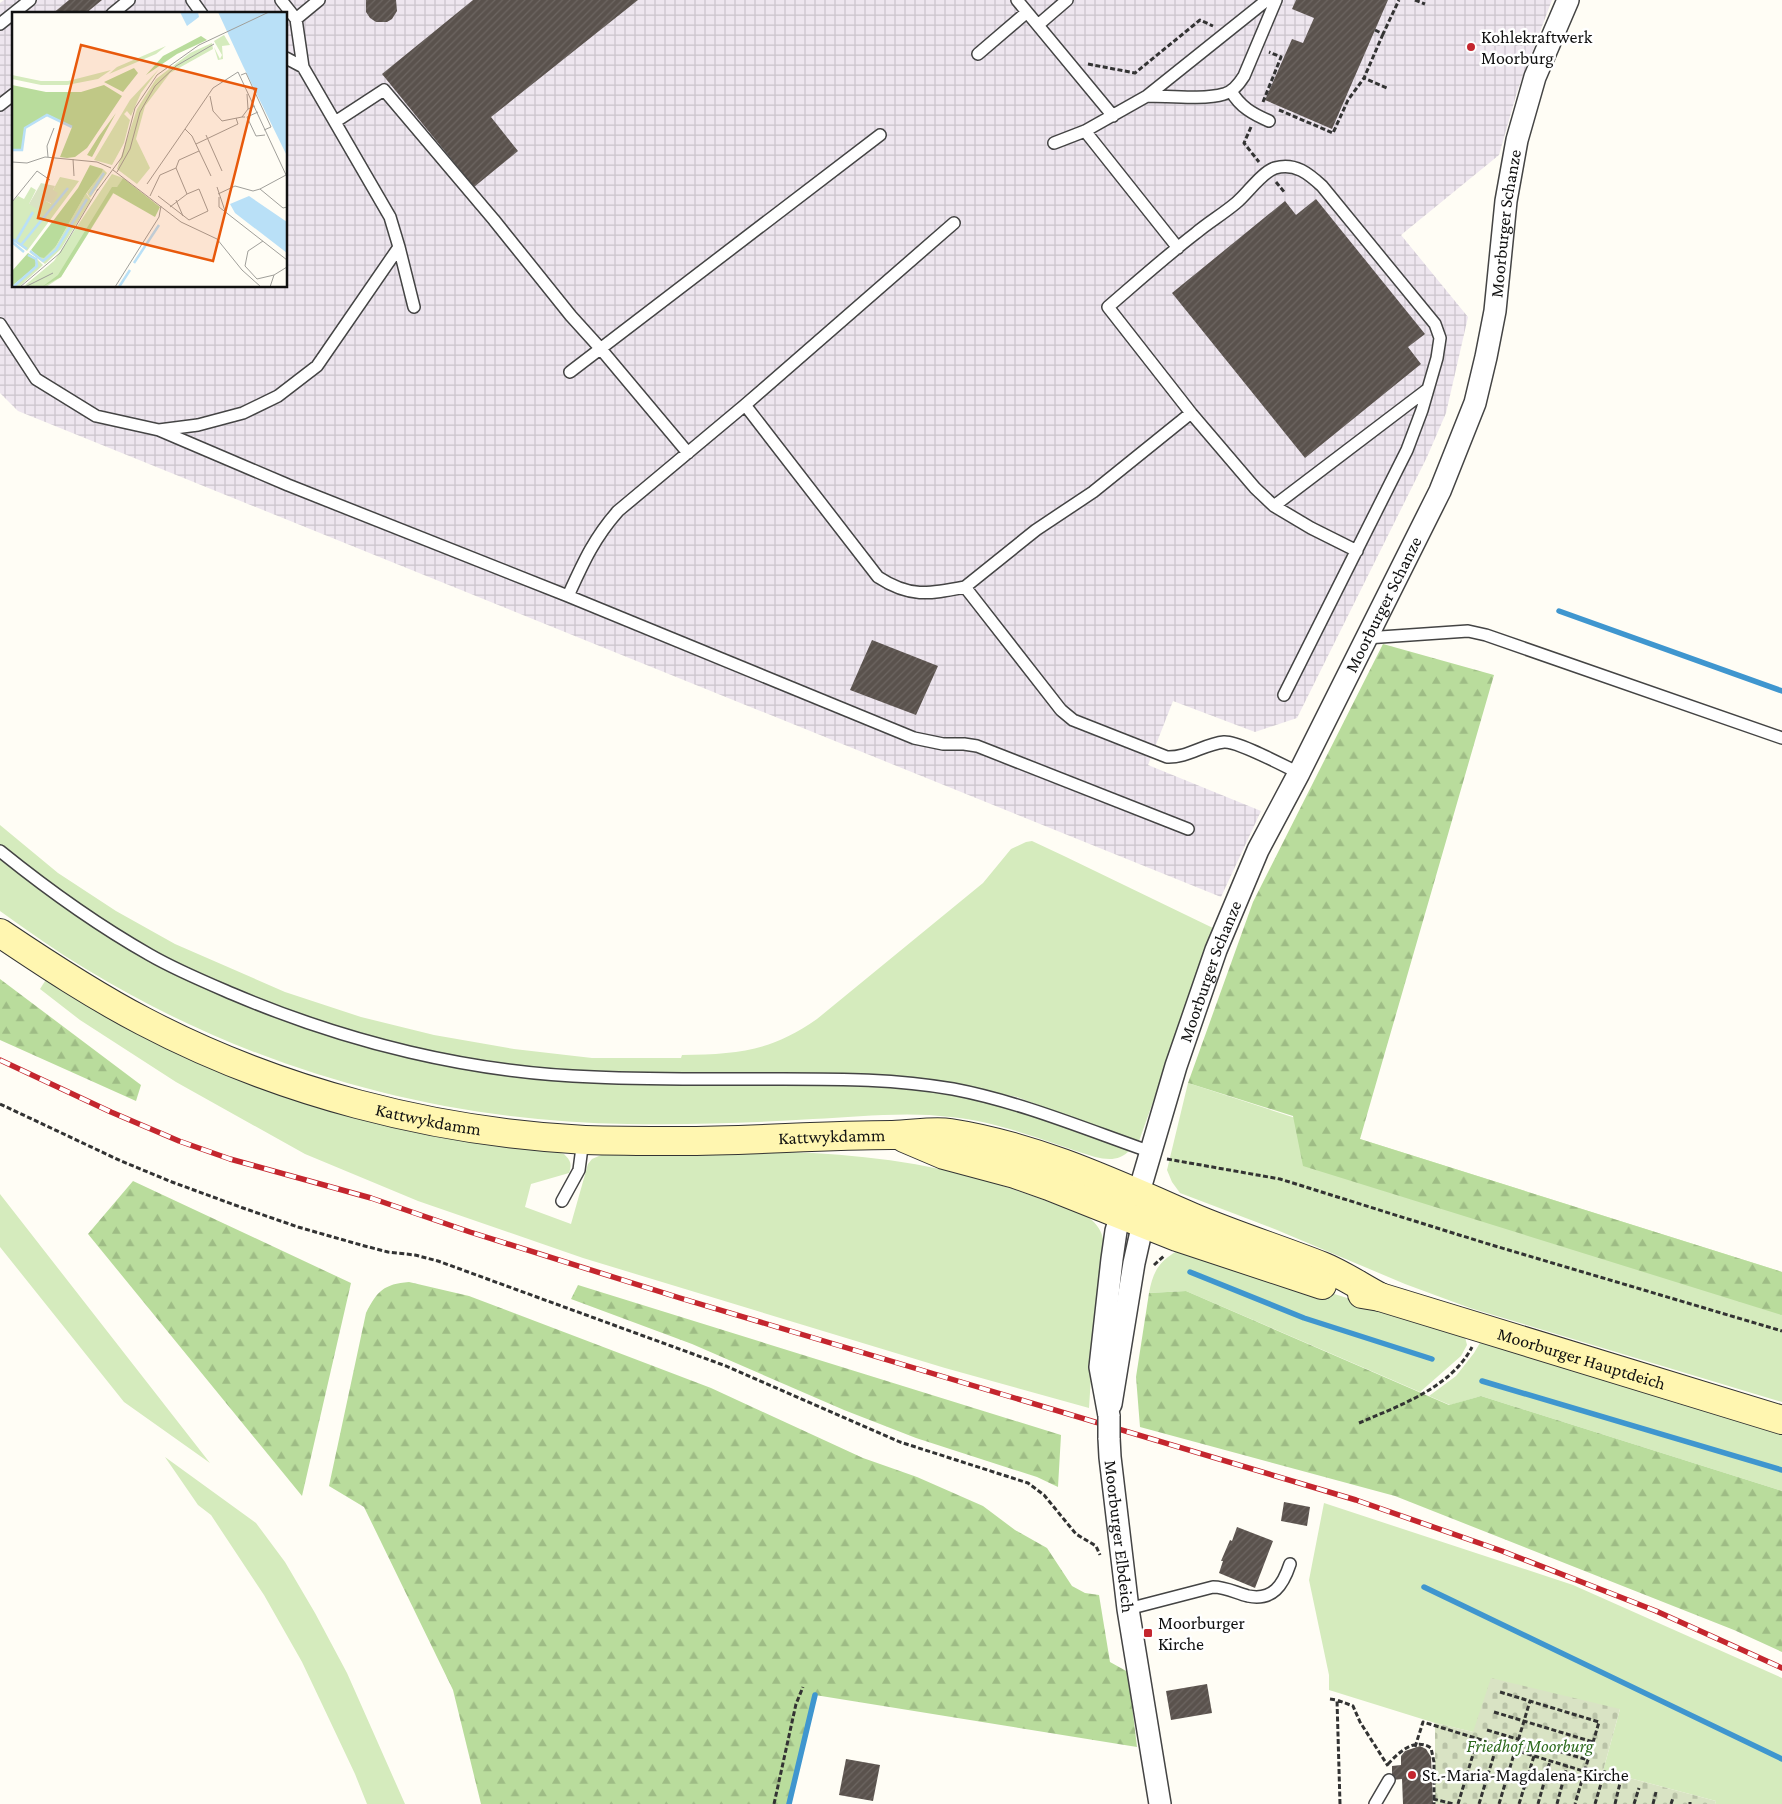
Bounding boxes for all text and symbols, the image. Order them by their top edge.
inset map [12,12,288,288]
place label: Kohlekraftwerk Moorburg [1481,27,1593,68]
marker: Kohlekraftwerk Moorburg [1465,41,1477,53]
street label: Moorburger Schanze [1486,148,1525,299]
street label: Moorburger Schanze [1341,533,1426,676]
street label: Moorburger Schanze [1175,897,1246,1045]
street label: Kattwykdamm [373,1099,483,1140]
street label: Kattwykdamm [778,1125,886,1148]
street label: Moorburger Hauptdeich [1495,1324,1668,1394]
street label: Moorburger Elbdeich [1100,1459,1138,1614]
place label: Moorburger Kirche [1158,1613,1246,1654]
marker: Moorburger Kirche [1142,1627,1154,1639]
park label: Friedhof Moorburg [1466,1736,1595,1756]
place label: St.-Maria-Magdalena-Kirche [1422,1765,1629,1785]
marker: St.-Maria-Magdalena-Kirche [1406,1769,1418,1781]

